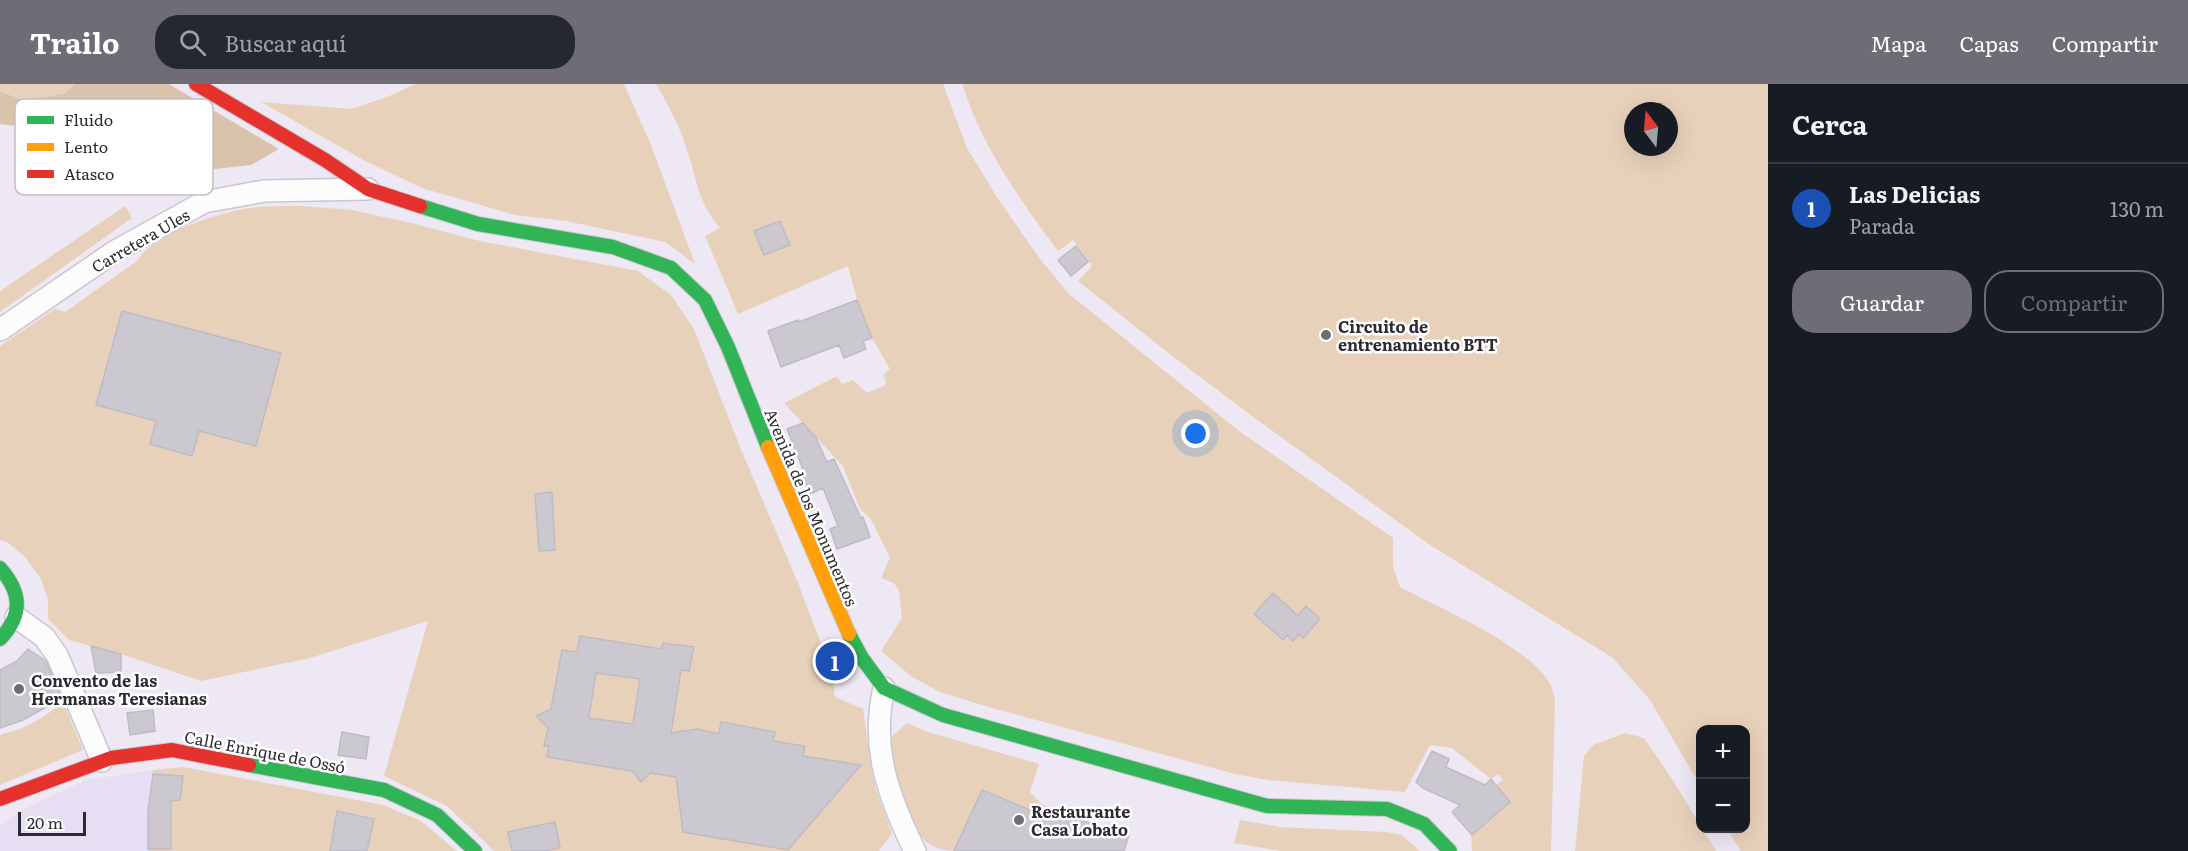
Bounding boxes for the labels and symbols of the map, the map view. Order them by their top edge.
legend [15,99,213,195]
north arrow [1624,102,1678,156]
text: Fluido [64,107,113,131]
text: Lento [64,134,108,158]
text: Atasco [64,161,114,185]
street label: Carretera Ules [86,202,194,278]
place label: Circuito de entrenamiento BTT [1338,314,1498,356]
marker: Circuito de entrenamiento BTT [1319,328,1333,342]
street label: Avenida de los Monumentos [759,404,865,610]
your location [1181,419,1210,448]
pin: 1 [816,638,854,684]
place label: Convento de las Hermanas Teresianas [31,668,207,710]
marker: Convento de las Hermanas Teresianas [12,682,26,696]
street label: Calle Enrique de Ossó [182,724,348,778]
place label: Restaurante Casa Lobato [1031,799,1130,841]
scale bar [18,809,86,836]
marker: Restaurante Casa Lobato [1012,813,1026,827]

